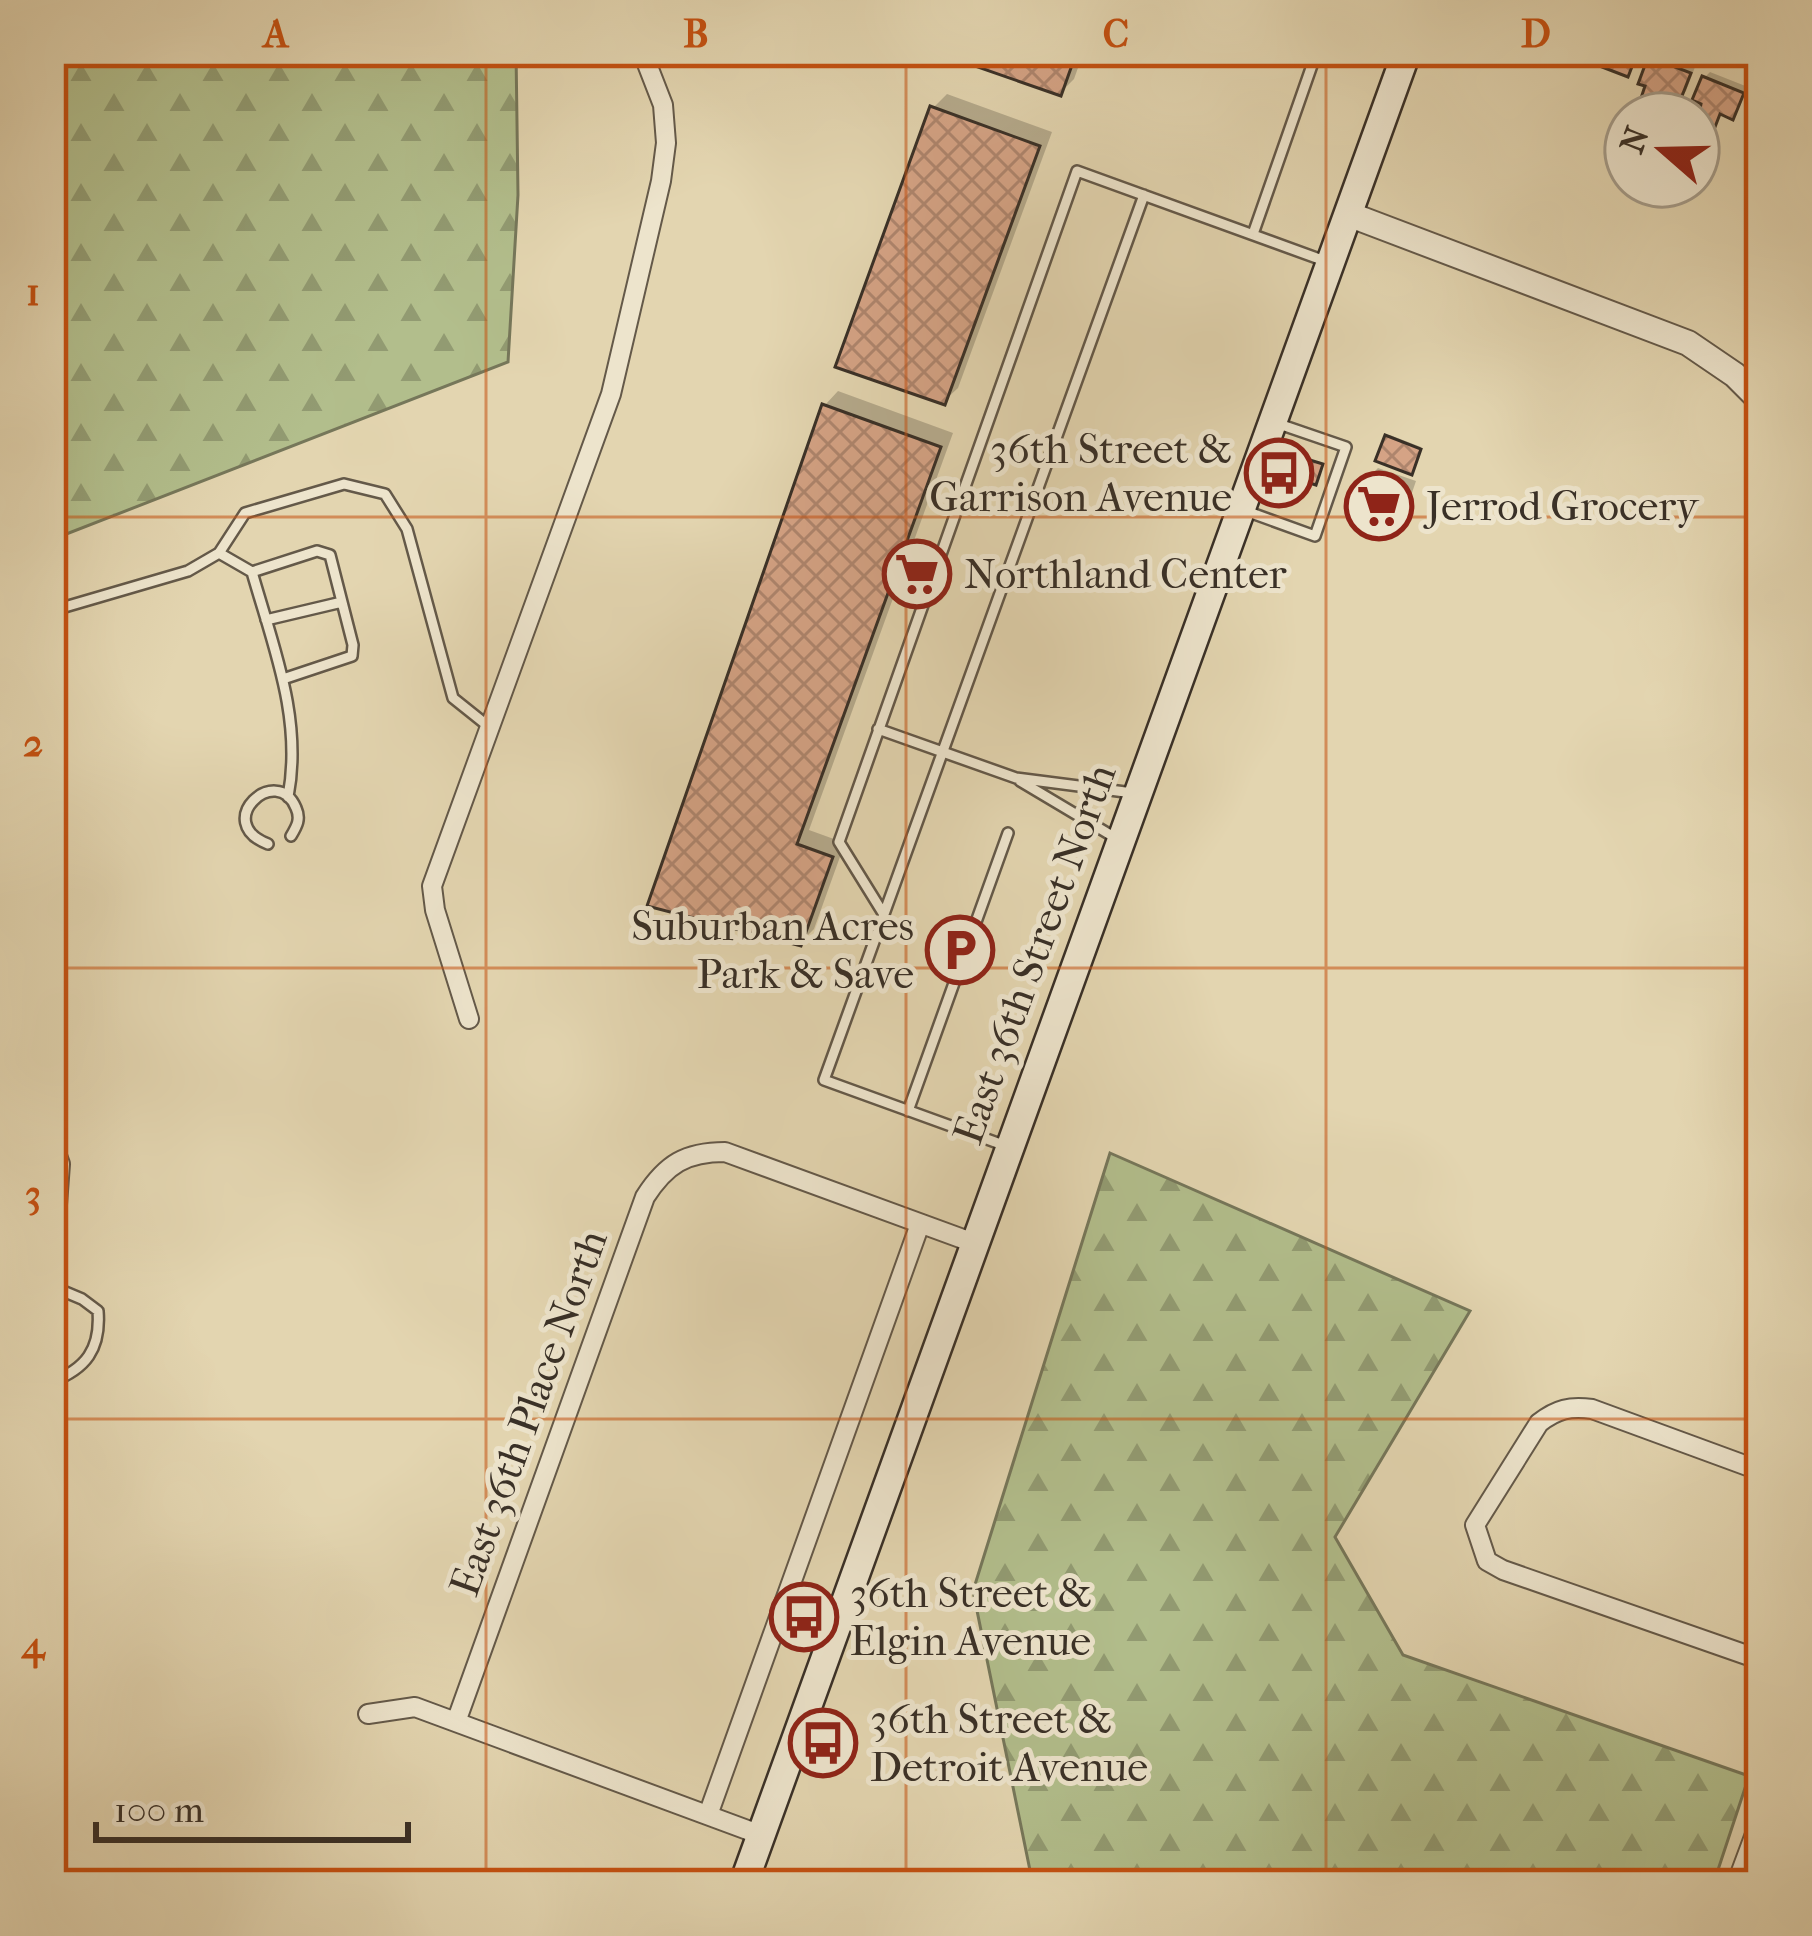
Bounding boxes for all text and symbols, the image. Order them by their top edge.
text: A [261,11,290,57]
text: B [683,11,709,57]
text: C [1103,11,1129,57]
text: D [1521,11,1551,57]
north arrow [1602,90,1722,210]
text: N [1613,122,1658,159]
text: 1 [26,269,40,315]
place label: 36th Street & Garrison Avenue [929,425,1232,522]
bus stop icon: 36th Street & Garrison Avenue [1244,438,1314,508]
supermarket icon: Jerrod Grocery [1344,471,1414,541]
place label: Jerrod Grocery [1423,482,1700,531]
supermarket icon: Northland Center [882,539,952,609]
place label: Northland Center [964,550,1287,599]
text: 2 [23,720,43,766]
street label: East 36th Street North [943,757,1127,1151]
place label: Suburban Acres Park & Save [631,902,914,999]
parking icon: Suburban Acres Park & Save [925,915,995,985]
text: 3 [25,1171,41,1217]
street label: East 36th Place North [440,1223,618,1603]
place label: 36th Street & Elgin Avenue [850,1569,1092,1666]
bus stop icon: 36th Street & Elgin Avenue [769,1582,839,1652]
text: 4 [20,1622,46,1669]
place label: 36th Street & Detroit Avenue [870,1695,1148,1792]
bus stop icon: 36th Street & Detroit Avenue [788,1708,858,1778]
scale bar [96,1768,408,1842]
text: 100 m [114,1789,204,1831]

